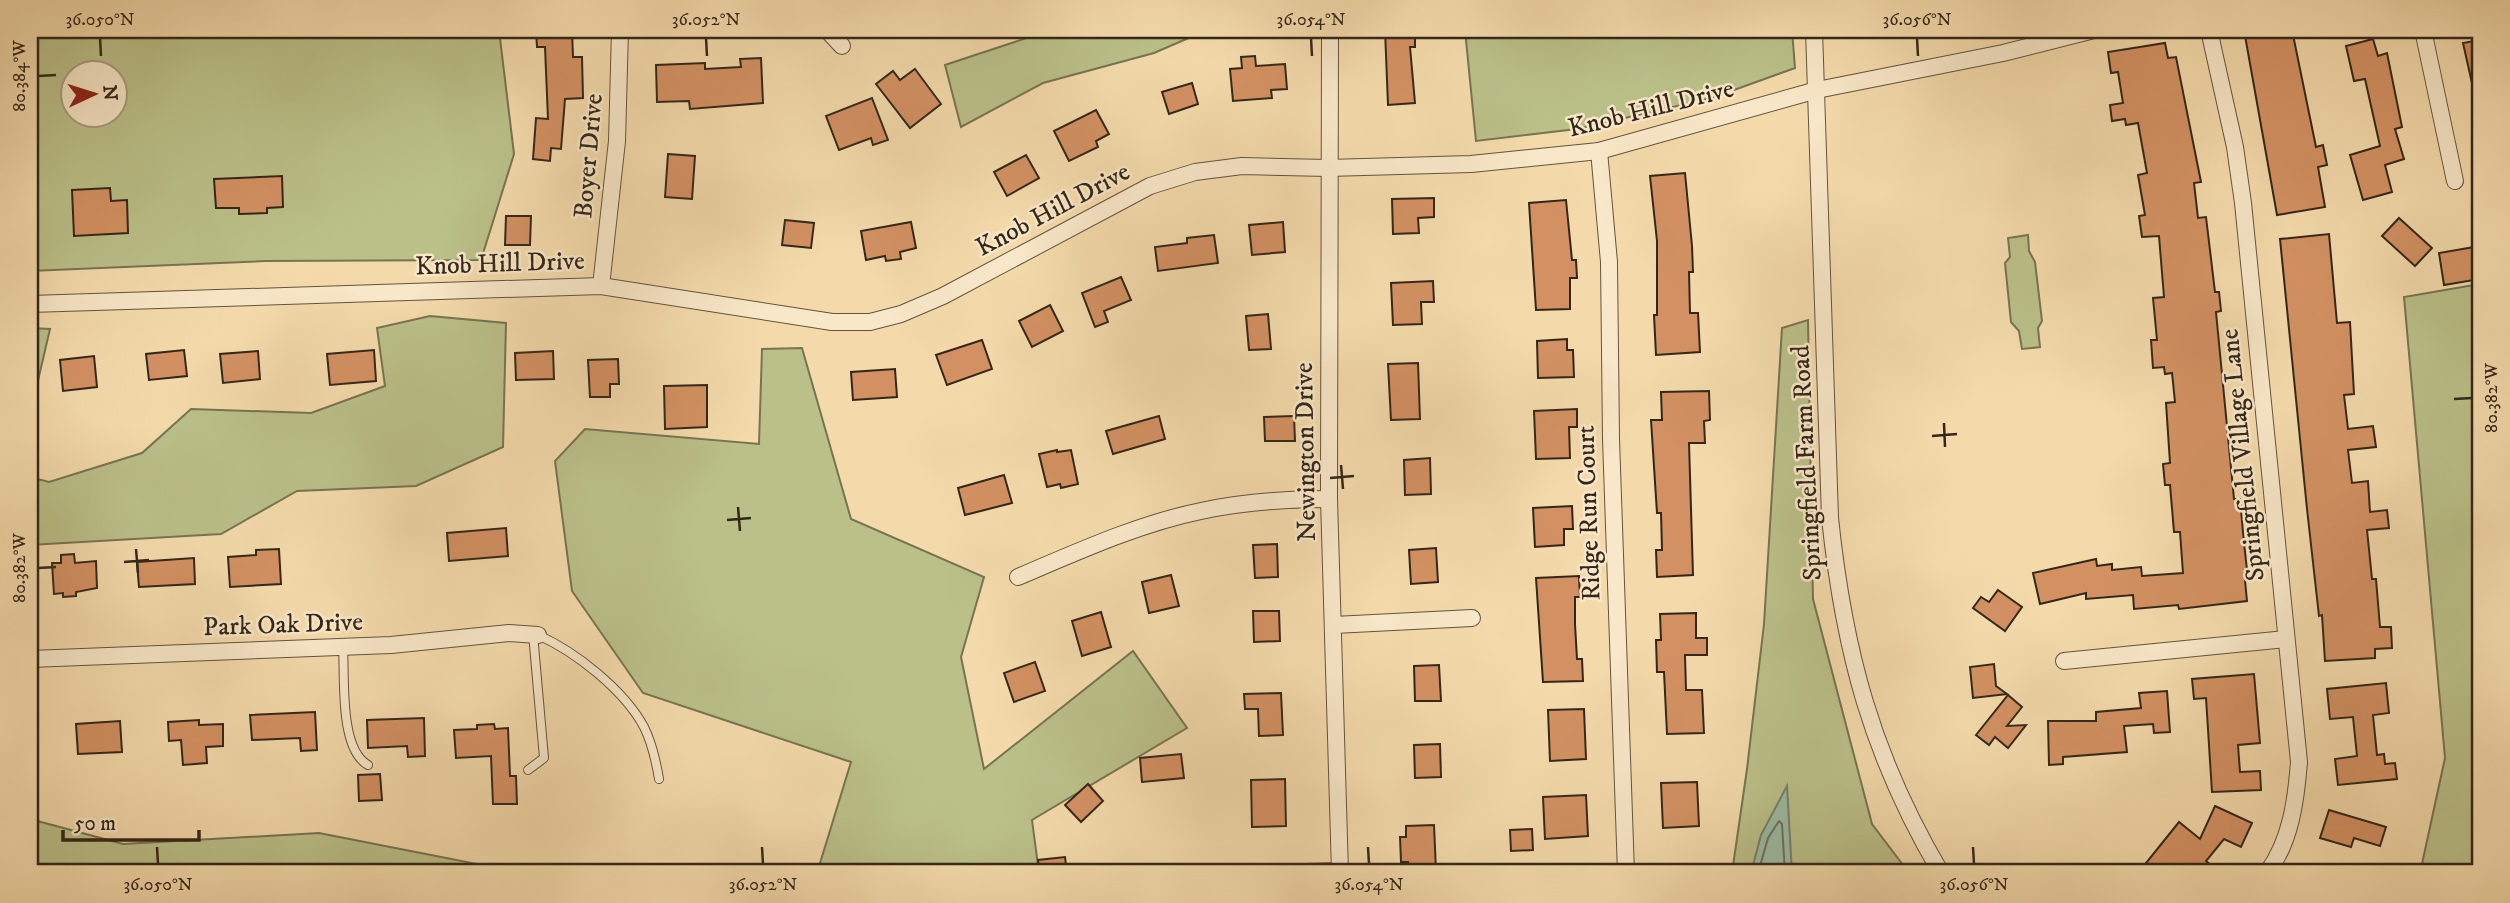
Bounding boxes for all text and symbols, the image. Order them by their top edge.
text: 36.050°N [65,9,135,31]
text: 36.052°N [672,9,740,31]
text: 36.054°N [1277,9,1346,31]
text: 36.056°N [1883,9,1952,31]
text: 80.384°W [9,40,31,112]
north arrow [60,60,130,130]
street label: Knob Hill Drive [1565,72,1737,146]
text: N [97,84,122,102]
street label: Boyer Drive [567,92,611,220]
street label: Knob Hill Drive [970,156,1136,264]
street label: Knob Hill Drive [415,245,585,283]
street label: Springfield Village Lane [2213,327,2273,583]
street label: Springfield Farm Road [1784,344,1830,582]
street label: Newington Drive [1288,362,1324,542]
text: 80.382°W [2481,363,2503,433]
street label: Ridge Run Court [1569,425,1609,601]
text: 80.382°W [9,533,31,603]
street label: Park Oak Drive [202,606,364,644]
scale bar [63,798,200,842]
text: 50 m [74,811,116,837]
text: 36.050°N [123,874,193,896]
text: 36.052°N [729,874,797,896]
text: 36.054°N [1335,874,1404,896]
text: 36.056°N [1940,874,2009,896]

